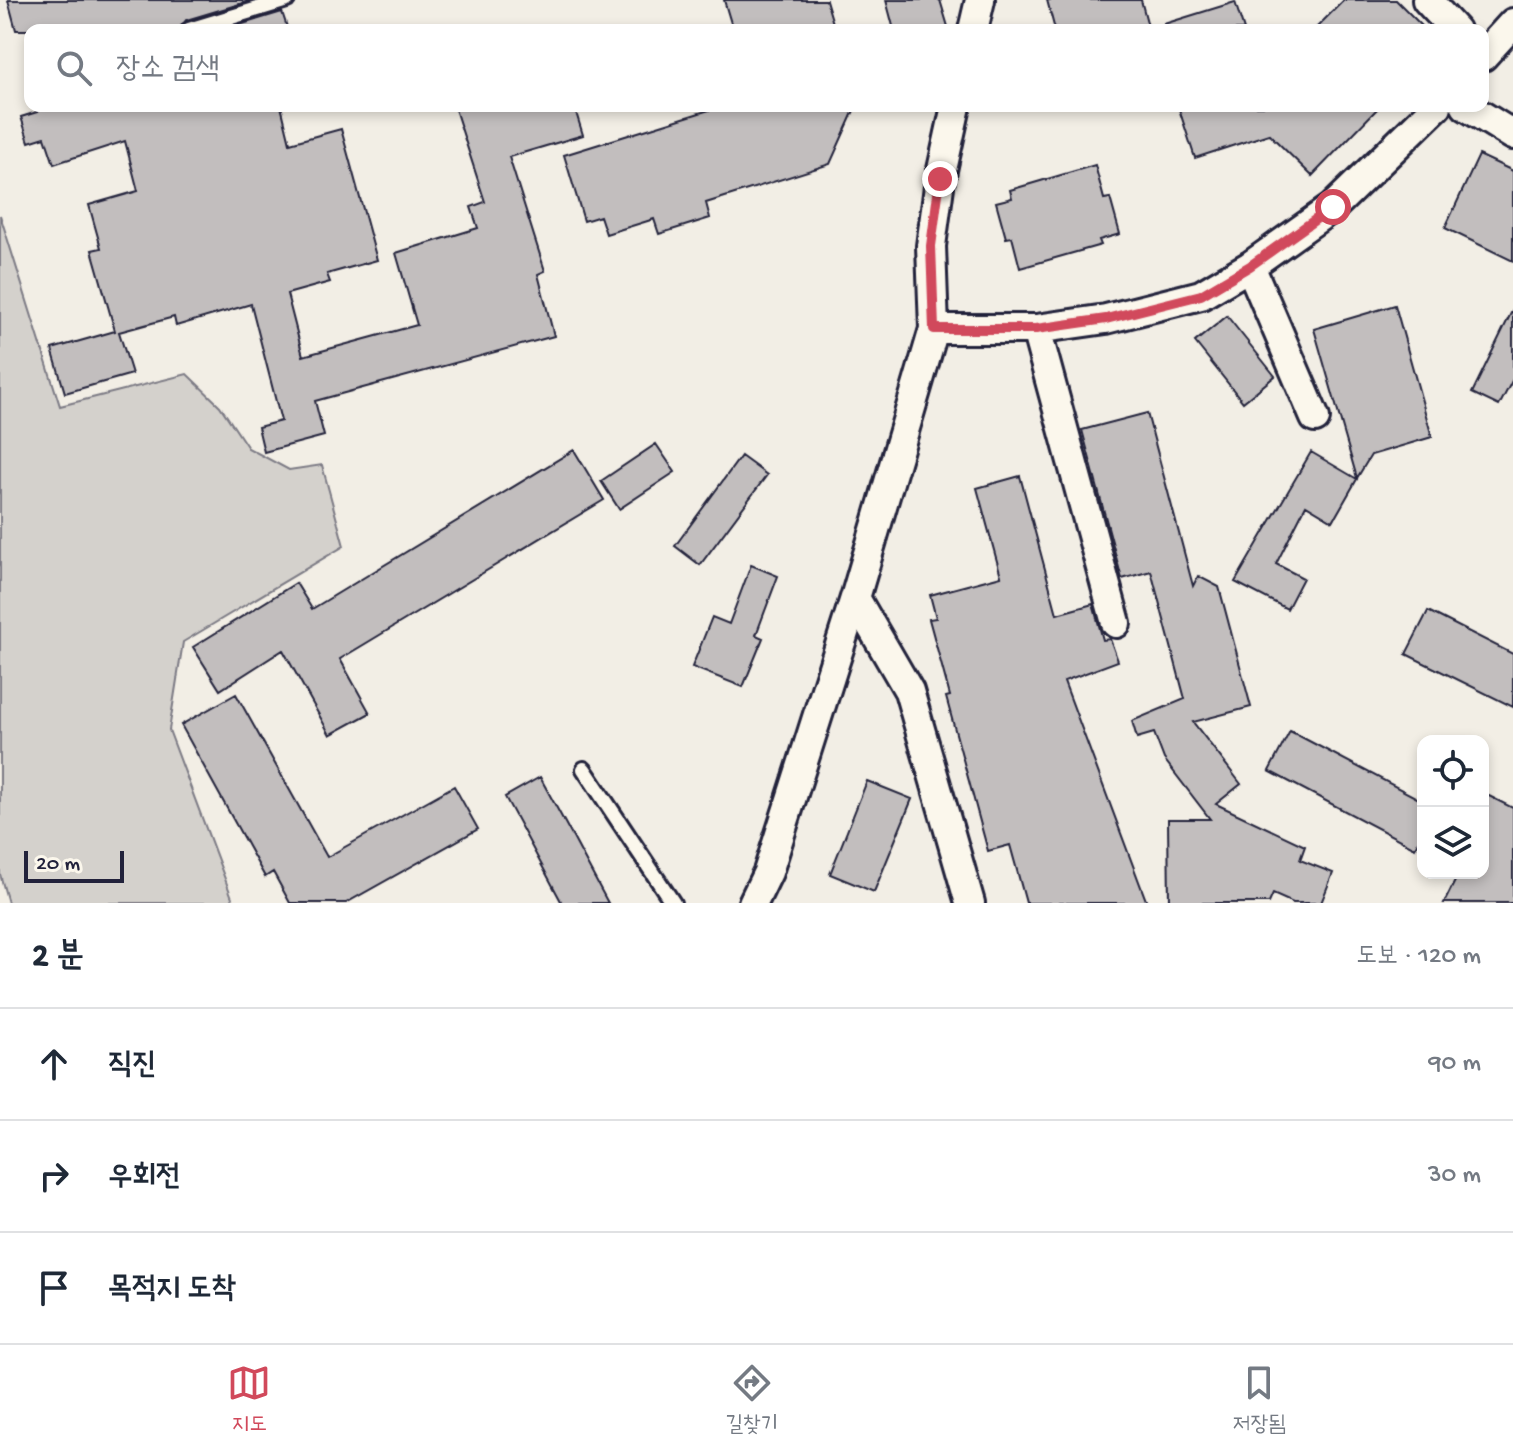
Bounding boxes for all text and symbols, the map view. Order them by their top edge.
search box [24,24,1489,112]
icon: search [52,46,96,90]
text: 장소 검색 [116,53,220,88]
route end [922,161,958,197]
route start [1315,189,1351,225]
map controls [1417,735,1489,879]
button: locate [1417,735,1489,807]
button: layers [1417,807,1489,879]
scale bar [24,847,124,883]
text: 20 m [36,852,80,878]
text: 2 분 [32,938,84,978]
text: 도보 · 120 m [1356,942,1481,973]
icon: ahead [32,1042,76,1086]
text: 직진 [108,1049,156,1084]
text: 90 m [1429,1049,1481,1080]
icon: right [32,1154,76,1198]
text: 우회전 [108,1161,180,1196]
text: 30 m [1428,1161,1481,1192]
icon: arrive [32,1266,76,1310]
text: 목적지 도착 [108,1273,236,1308]
tab: 지도 [227,1361,271,1439]
tab: 길찾기 [725,1361,778,1439]
tab: 저장됨 [1233,1361,1286,1439]

